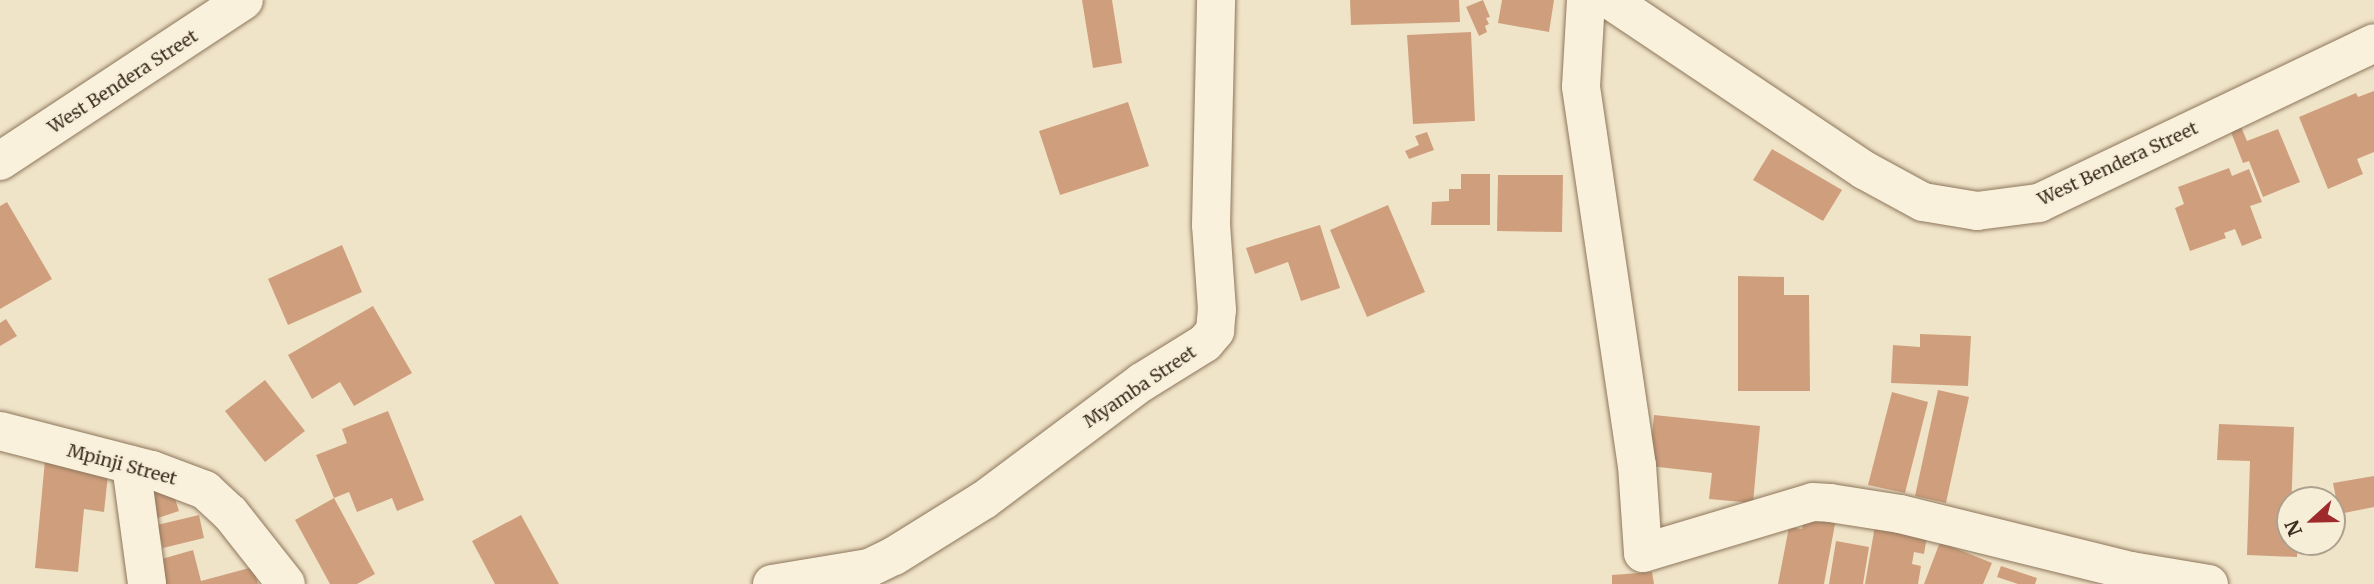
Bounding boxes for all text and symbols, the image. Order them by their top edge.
street label: West Bendera Street [44,25,202,139]
street label: West Bendera Street [2034,117,2202,211]
street label: Myamba Street [1080,341,1200,433]
street label: Mpinji Street [65,440,179,490]
north arrow [2276,486,2346,556]
text: N [2279,517,2307,540]

